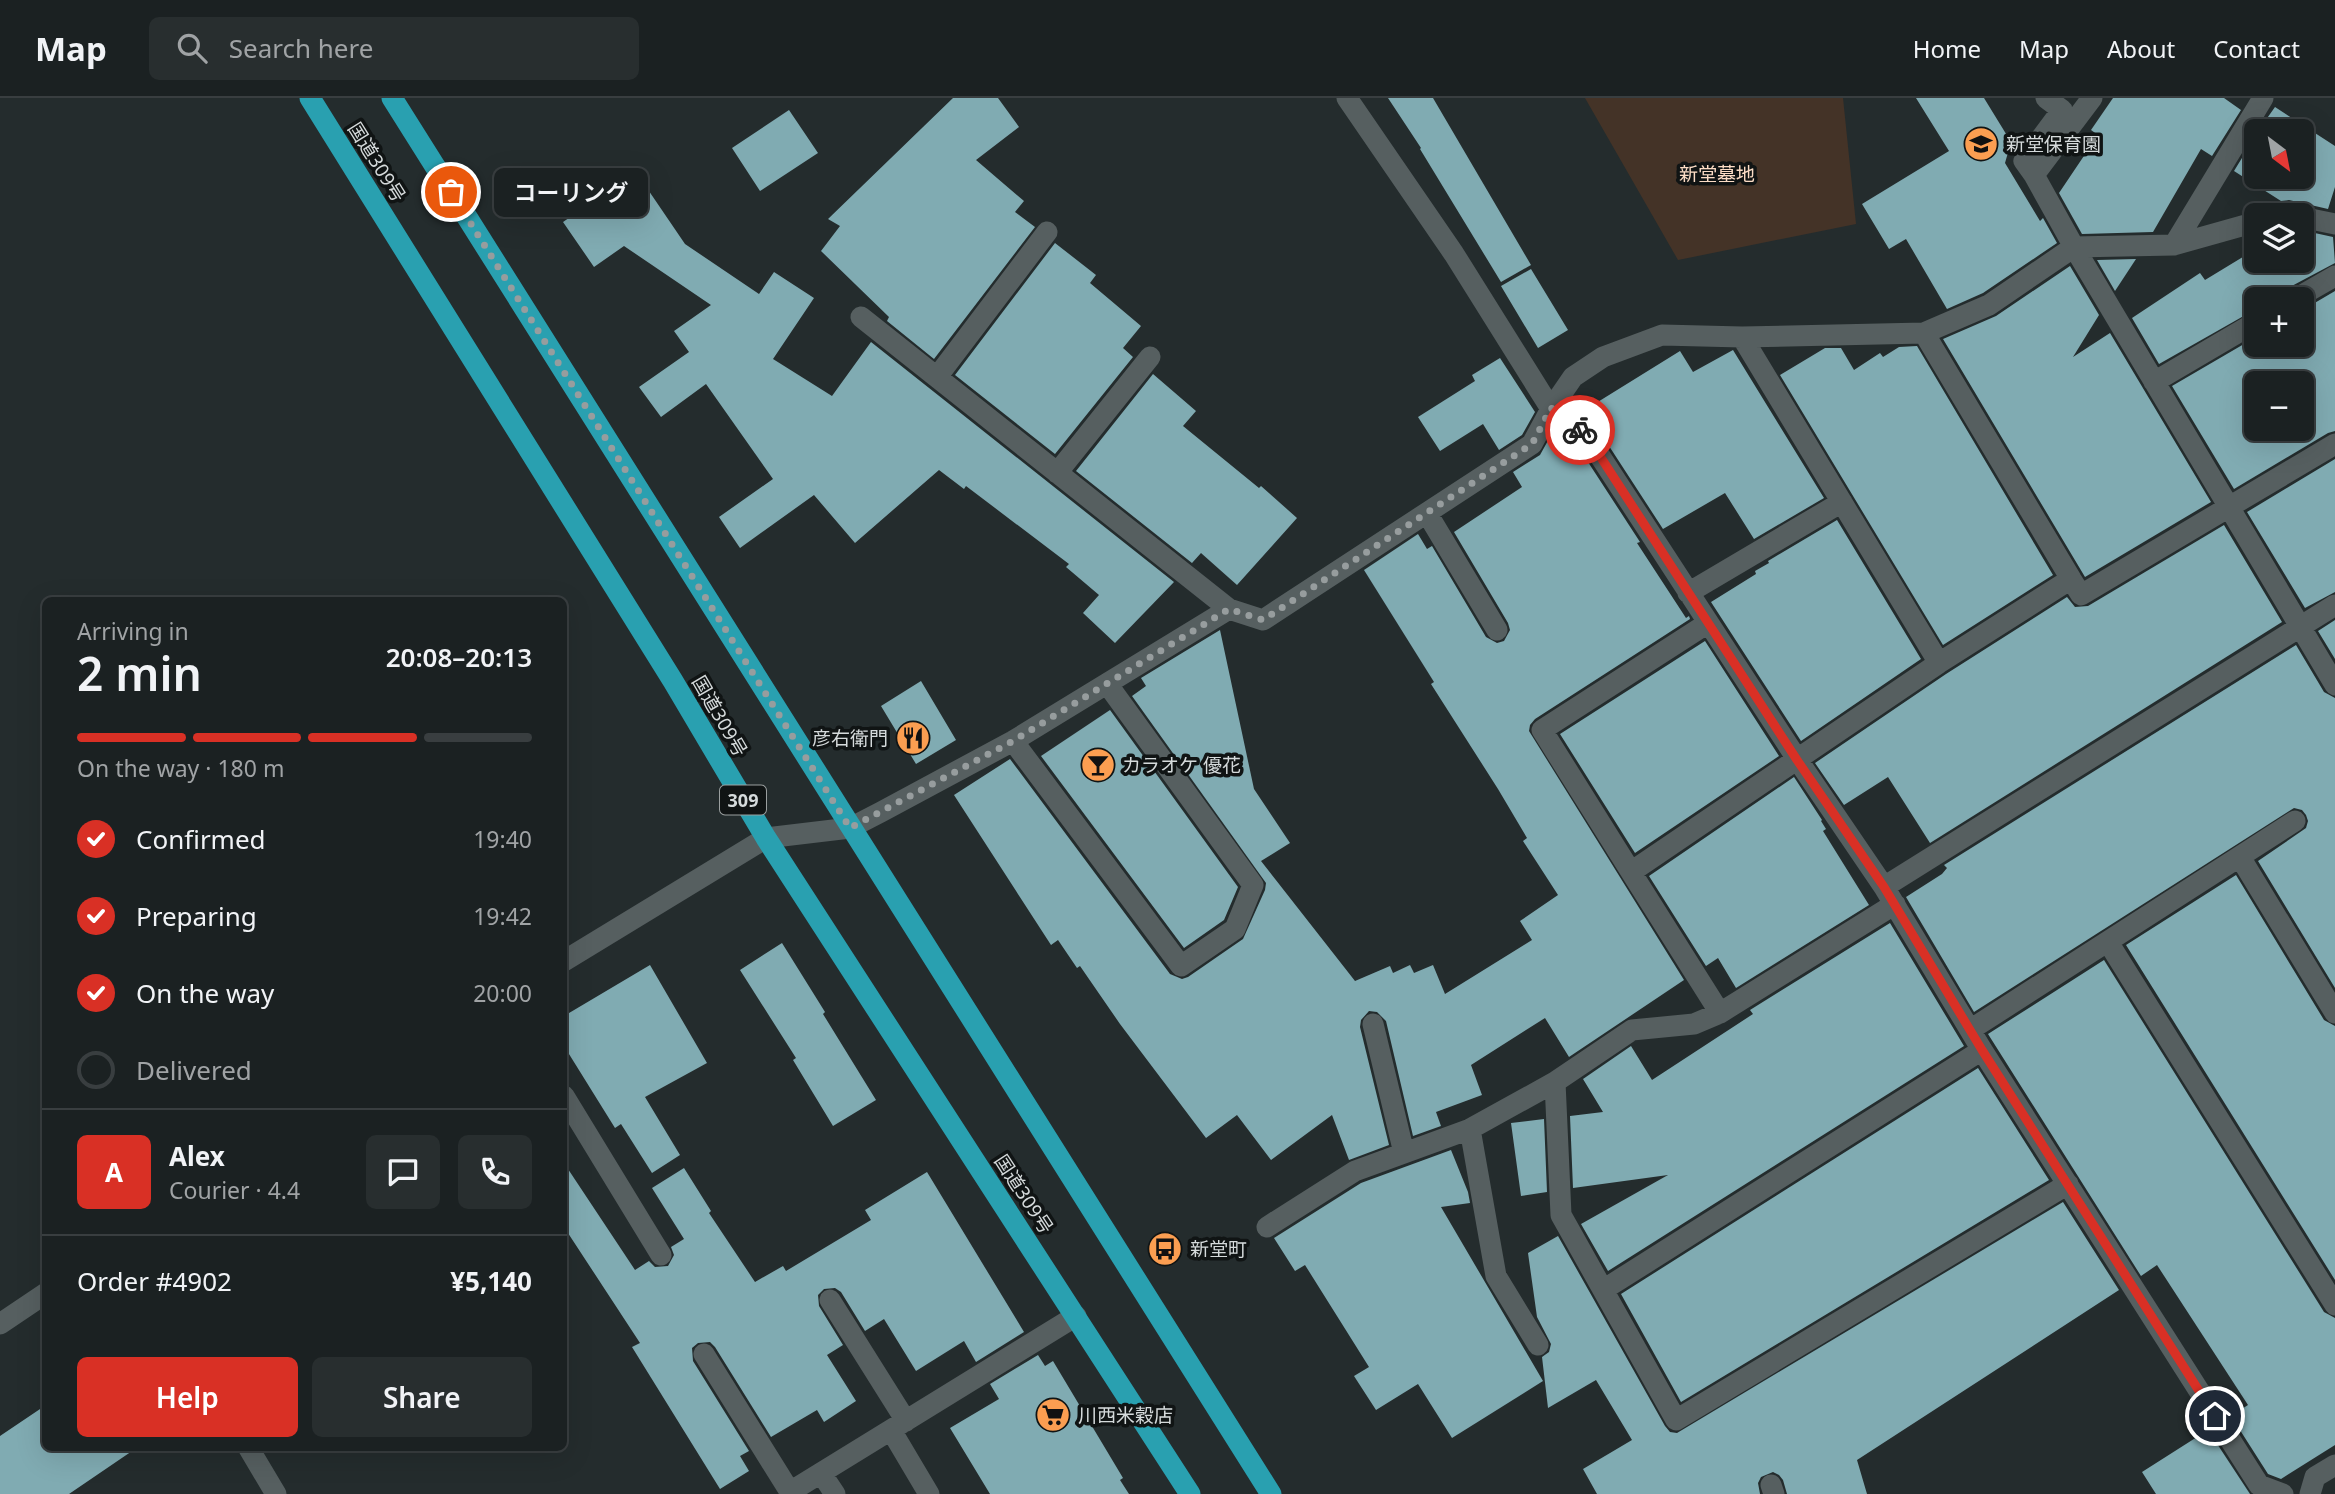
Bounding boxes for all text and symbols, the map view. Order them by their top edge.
search box [149,17,639,80]
text: Map [35,26,107,71]
icon: search [173,29,211,67]
text: Search here [229,30,373,66]
text: Home [1913,32,1981,65]
text: Map [2019,32,2069,65]
text: About [2107,32,2175,65]
text: Contact [2213,32,2300,65]
street label: 国道309号 [342,117,412,207]
north arrow [2244,119,2314,189]
map controls [2244,119,2314,441]
school or university icon: 新堂保育園 [1962,125,2000,163]
place label: 新堂保育園 [2006,131,2101,157]
park label: 新堂墓地 [1679,161,1755,187]
pin [421,162,481,222]
callout: コーリング [493,168,647,217]
icon: bag [432,173,470,211]
text: コーリング [514,176,629,208]
button: layers [2244,203,2314,273]
button: + [2244,287,2314,357]
button: − [2244,371,2314,441]
courier [1545,395,1615,465]
icon: bike [1561,411,1599,449]
text: Arriving in [77,615,189,647]
text: 20:08–20:13 [386,639,532,675]
text: 2 min [77,642,202,704]
street label: 国道309号 [686,671,754,761]
restaurant icon: 彦右衛門 [894,719,932,757]
place label: 彦右衛門 [812,725,888,751]
bar icon: カラオケ 優花 [1079,746,1117,784]
text: On the way · 180 m [77,752,284,784]
place label: カラオケ 優花 [1122,752,1241,778]
road number: 309 [720,786,766,814]
icon: check [77,820,115,858]
text: Confirmed [136,821,266,857]
text: 19:40 [473,823,532,855]
icon: check [77,897,115,935]
text: Preparing [136,898,257,934]
text: 19:42 [473,900,532,932]
icon: check [77,974,115,1012]
text: On the way [136,975,274,1011]
text: 20:00 [473,977,532,1009]
text: Delivered [136,1052,252,1088]
button: chat [366,1135,440,1209]
button: phone [458,1135,532,1209]
text: Alex [169,1138,225,1174]
street label: 国道309号 [989,1149,1059,1239]
text: A [105,1154,123,1190]
text: Courier · 4.4 [169,1174,300,1206]
bus stop icon: 新堂町 [1146,1230,1184,1268]
place label: 新堂町 [1190,1236,1247,1262]
text: Order #4902 [77,1263,232,1299]
text: ¥5,140 [450,1263,532,1299]
button: Help [77,1357,298,1437]
button: Share [312,1357,532,1437]
pin [2185,1386,2245,1446]
supermarket icon: 川西米穀店 [1034,1396,1072,1434]
icon: home [2196,1397,2234,1435]
place label: 川西米穀店 [1078,1402,1173,1428]

